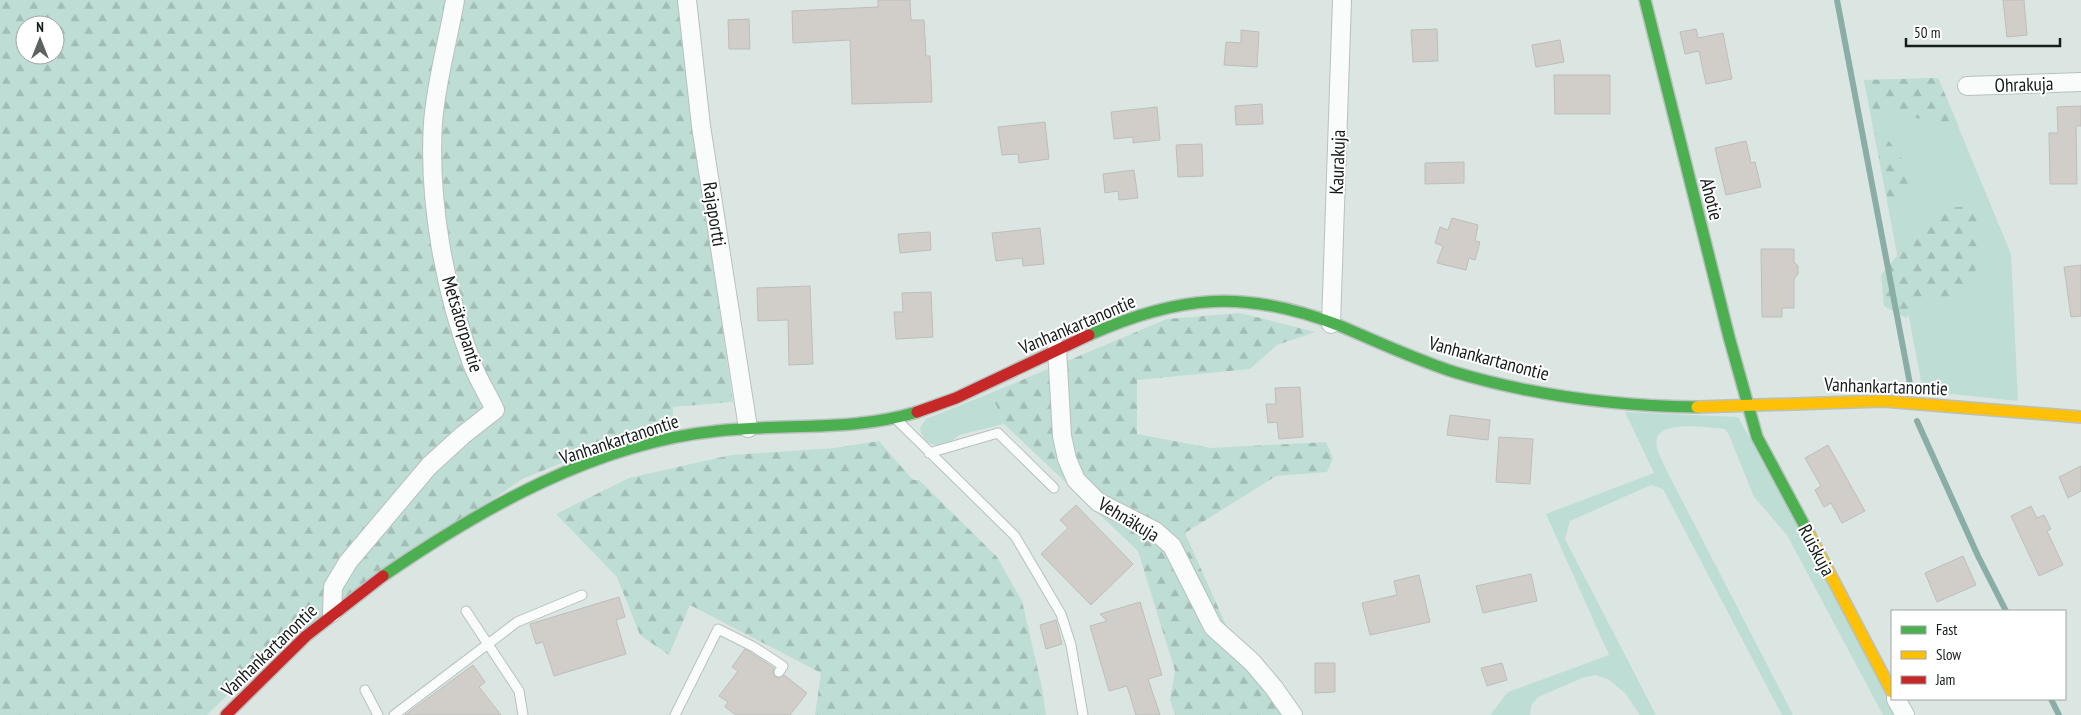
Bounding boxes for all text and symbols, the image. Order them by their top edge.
north arrow [15,15,65,65]
scale bar [1906,15,2060,47]
text: N [36,18,44,36]
text: 50 m [1914,23,1940,42]
street label: Ohrakuja [1994,71,2054,97]
street label: Kaurakuja [1324,129,1350,195]
street label: Ahotie [1695,175,1729,223]
street label: Rajaportti [698,180,732,248]
street label: Metsätorpantie [437,273,489,375]
street label: Vanhankartanontie [1014,289,1139,360]
street label: Vanhankartanontie [1425,330,1552,386]
street label: Vanhankartanontie [1823,372,1948,400]
street label: Vanhankartanontie [555,408,682,470]
street label: Vehnäkuja [1093,491,1164,547]
street label: Ruiskuja [1793,520,1841,580]
street label: Vanhankartanontie [215,598,322,702]
legend [1891,610,2066,700]
text: Fast [1936,620,1957,639]
text: Slow [1936,645,1961,664]
text: Jam [1935,670,1955,689]

